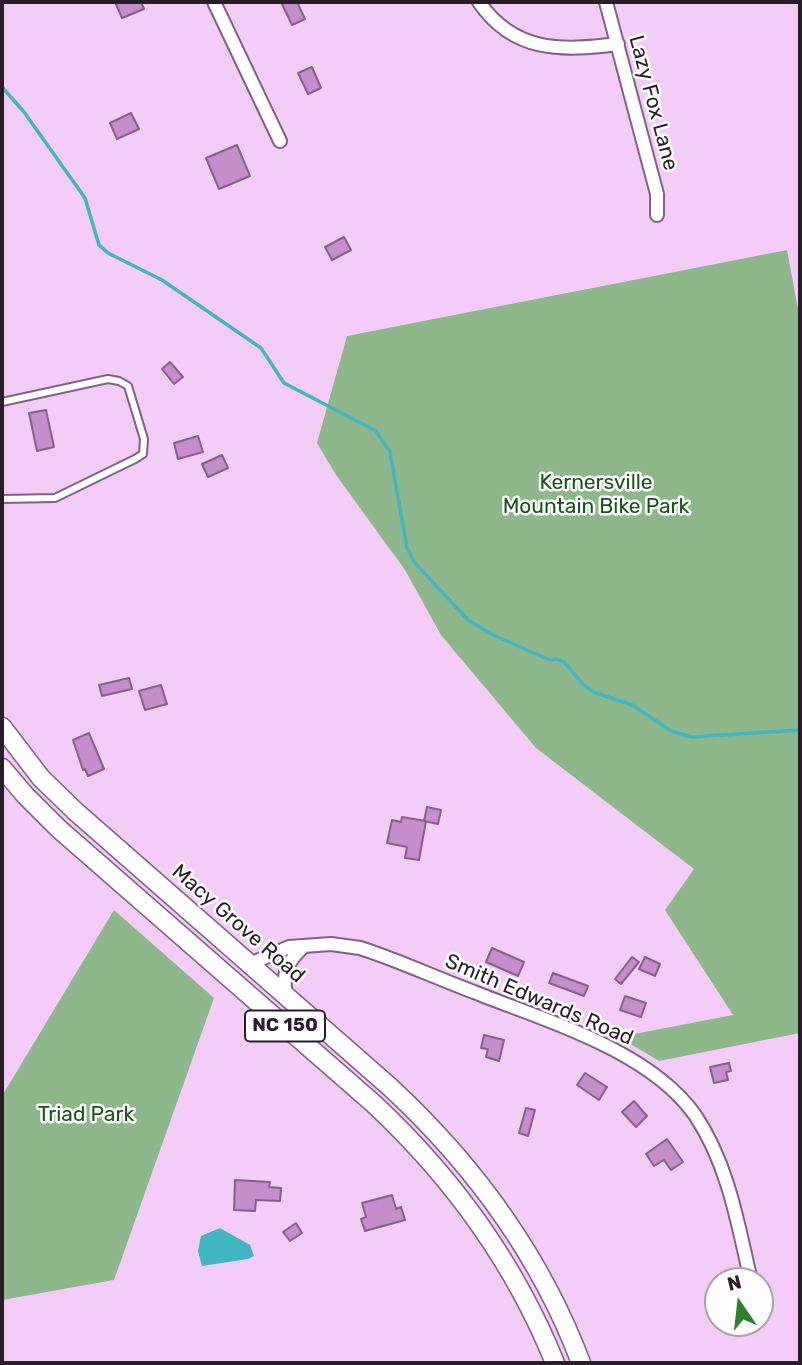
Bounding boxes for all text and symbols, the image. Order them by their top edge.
street label: Lazy Fox Lane [623,33,683,173]
park label: Kernersville Mountain Bike Park [503,470,689,520]
street label: Macy Grove Road [166,859,310,989]
street label: Smith Edwards Road [441,949,637,1051]
road number: NC 150 [245,1010,325,1042]
park label: Triad Park [38,1102,134,1128]
north arrow [704,1267,774,1337]
text: N [725,1270,744,1296]

